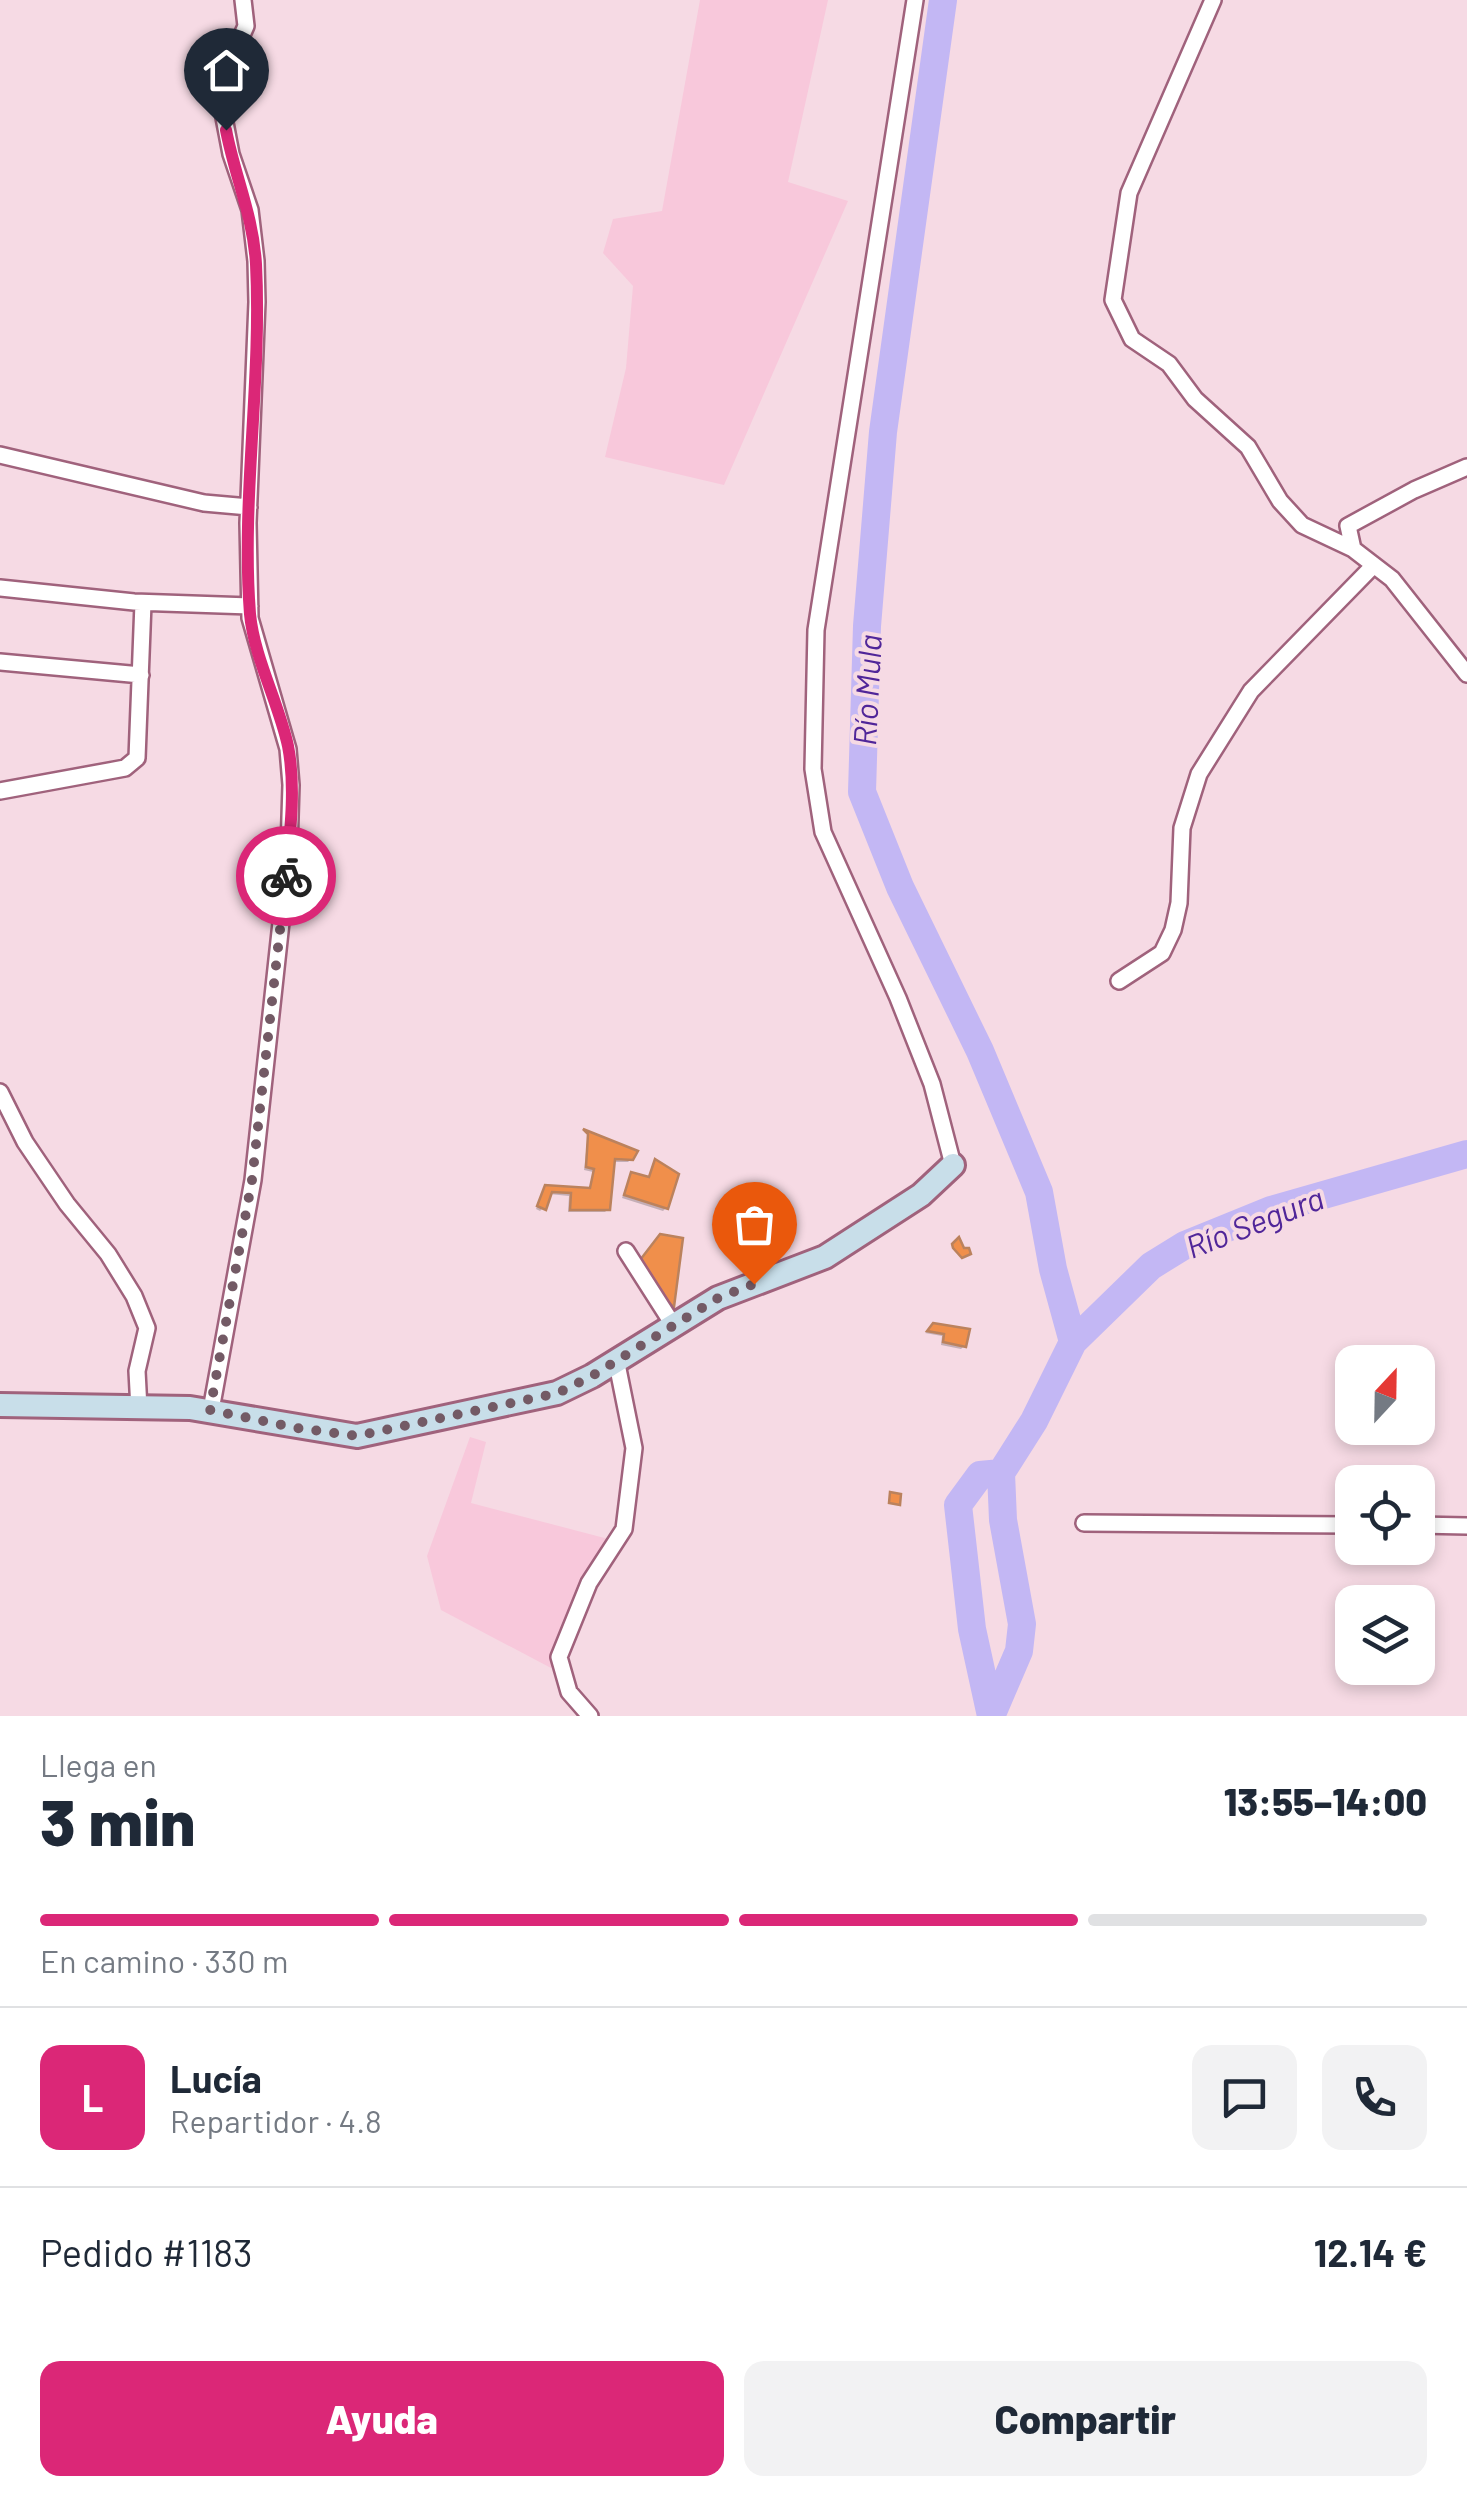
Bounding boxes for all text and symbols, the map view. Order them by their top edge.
pin [184,28,269,131]
icon: home [199,43,254,98]
water label: Río Mula [844,633,888,747]
courier [236,826,336,926]
icon: bike [259,849,314,904]
water label: Río Segura [1180,1178,1329,1265]
pin [712,1182,797,1285]
icon: bag [727,1197,782,1252]
north arrow [1335,1345,1435,1445]
map controls [1335,1345,1435,1685]
button: locate [1335,1465,1435,1565]
button: layers [1335,1585,1435,1685]
text: Llega en [40,1745,157,1783]
text: 13:55–14:00 [1224,1778,1427,1824]
text: 3 min [40,1781,195,1859]
text: En camino · 330 m [40,1941,289,1979]
button: chat [1192,2045,1297,2150]
button: phone [1322,2045,1427,2150]
text: Lucía [170,2055,262,2101]
text: L [82,2074,103,2120]
text: Repartidor · 4.8 [170,2101,382,2139]
text: Pedido #1183 [40,2229,253,2275]
text: 12.14 € [1314,2229,1427,2275]
button: Ayuda [40,2361,724,2476]
button: Compartir [744,2361,1427,2476]

